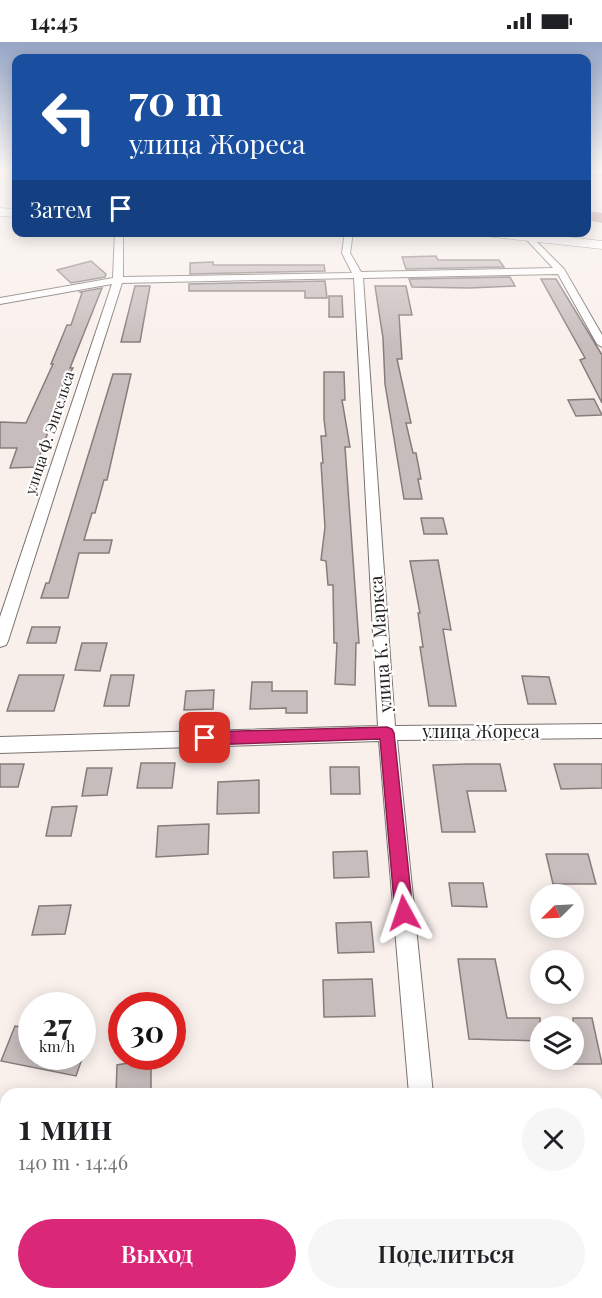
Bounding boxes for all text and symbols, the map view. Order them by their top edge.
text: 14:45 [30,6,78,36]
text: 70 m [129,71,223,127]
icon: left [30,78,108,156]
text: улица Жореса [129,125,305,161]
icon: arrive [104,192,137,225]
text: Затем [30,194,92,224]
street label: улица Ф. Энгельса [19,368,79,498]
street label: улица К. Маркса [363,575,397,714]
pin [179,712,230,763]
street label: улица Жореса [421,719,540,743]
icon: arrive [188,721,221,754]
position arrow [372,881,436,945]
north arrow [530,884,584,938]
map controls [530,884,584,1070]
button: search [530,950,584,1004]
speed limit sign: 30 [108,992,186,1070]
text: 27 [42,1004,72,1044]
button: layers [530,1016,584,1070]
text: km/h [39,1036,75,1056]
text: 1 мин [18,1101,113,1149]
button: close [522,1108,585,1171]
text: 140 m · 14:46 [18,1148,128,1175]
button: Выход [18,1219,296,1288]
button: Поделиться [308,1219,585,1288]

